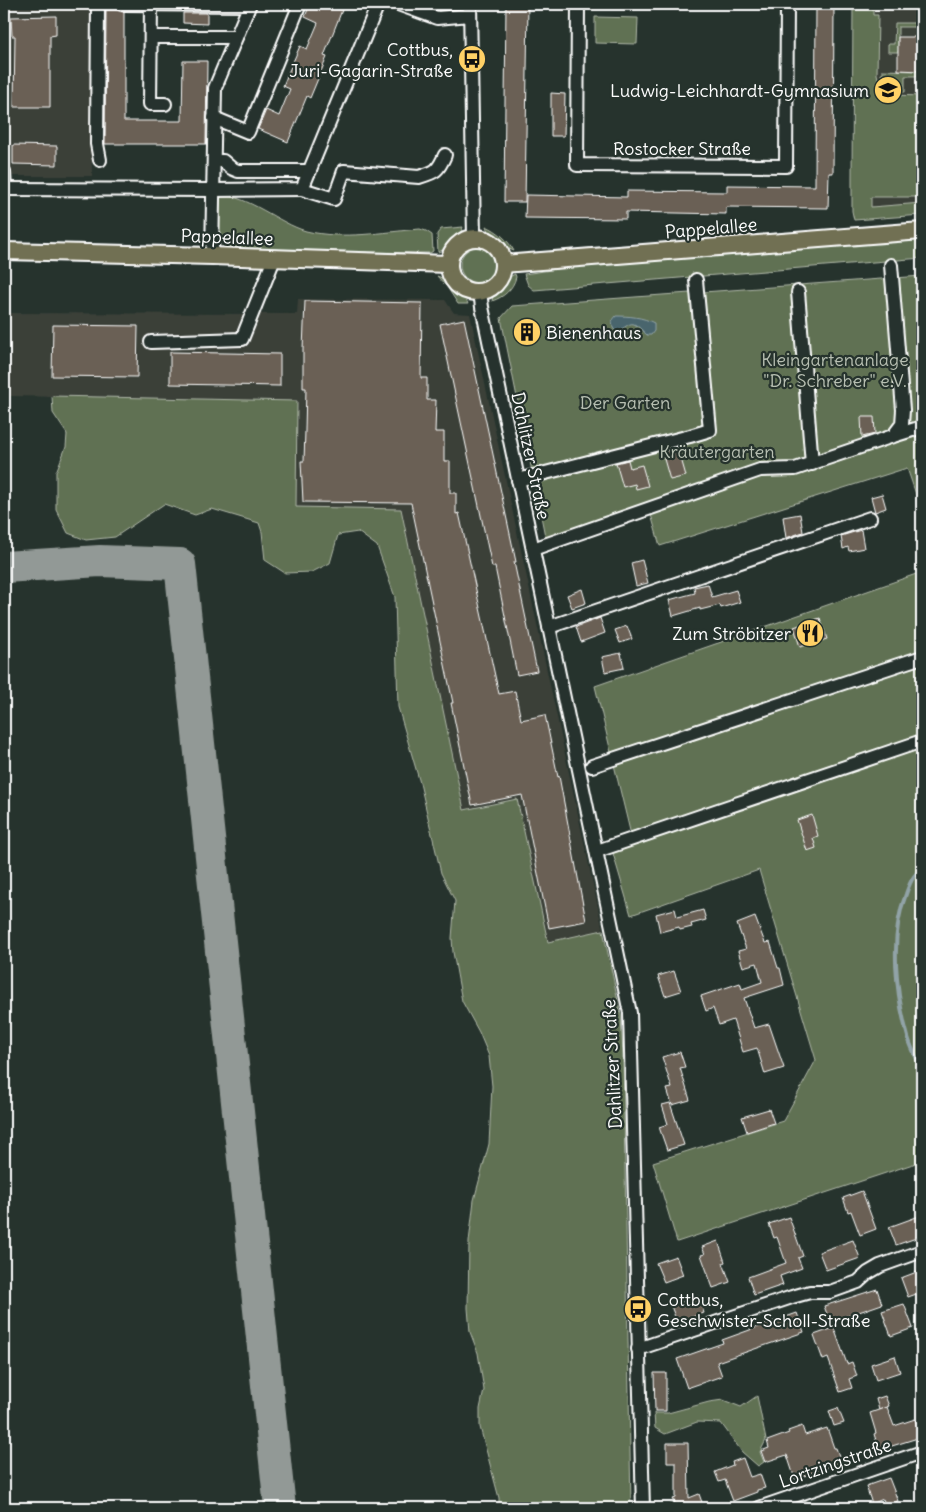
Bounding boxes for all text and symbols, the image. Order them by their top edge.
place label: Cottbus, Juri-Gagarin-Straße [289,38,453,82]
bus stop icon: Cottbus, Juri-Gagarin-Straße [457,44,487,74]
school or university icon: Ludwig-Leichhardt-Gymnasium [873,75,903,105]
place label: Ludwig-Leichhardt-Gymnasium [610,79,869,102]
street label: Rostocker Straße [613,137,751,160]
street label: Pappelallee [664,213,758,243]
street label: Pappelallee [180,224,274,250]
building icon: Bienenhaus [512,317,542,347]
place label: Bienenhaus [546,321,641,344]
park label: Kleingartenanlage "Dr. Schreber" e.V. [761,348,909,392]
street label: Dahlitzer Straße [506,390,556,522]
park label: Der Garten [580,391,670,414]
park label: Kräutergarten [659,440,775,463]
restaurant icon: Zum Ströbitzer [795,618,825,648]
place label: Zum Ströbitzer [672,622,792,645]
street label: Dahlitzer Straße [597,999,627,1129]
place label: Cottbus, Geschwister-Scholl-Straße [657,1288,870,1332]
bus stop icon: Cottbus, Geschwister-Scholl-Straße [623,1294,653,1324]
street label: Lortzingstraße [776,1433,894,1493]

